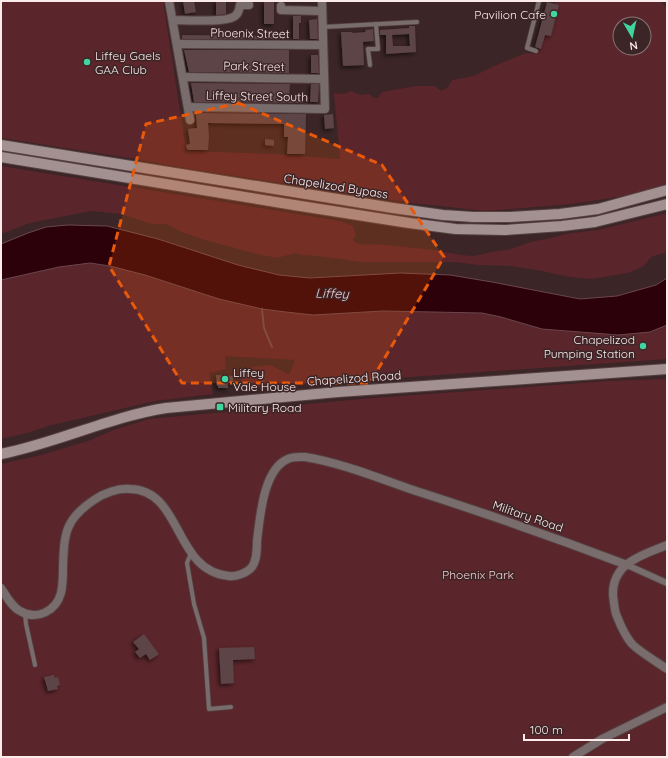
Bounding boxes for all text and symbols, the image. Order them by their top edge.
place label: Pavilion Cafe [474,7,546,22]
marker: Pavilion Cafe [549,9,559,19]
north arrow [612,16,652,56]
street label: Phoenix Street [210,25,290,41]
text: N [628,38,639,53]
place label: Liffey Gaels GAA Club [95,48,161,77]
marker: Liffey Gaels GAA Club [82,57,92,67]
street label: Park Street [223,58,285,74]
street label: Liffey Street South [206,88,308,104]
street label: Chapelizod Bypass [283,170,389,202]
water label: Liffey [315,284,350,302]
place label: Chapelizod Pumping Station [544,332,635,361]
marker: Chapelizod Pumping Station [638,341,648,351]
place label: Liffey Vale House [233,365,296,394]
street label: Chapelizod Road [306,367,402,389]
marker: Liffey Vale House [220,374,230,384]
place label: Military Road [228,400,302,415]
marker: Military Road [215,402,225,412]
street label: Military Road [491,497,565,535]
park label: Phoenix Park [442,567,514,582]
scale bar [524,716,629,742]
text: 100 m [530,722,563,737]

